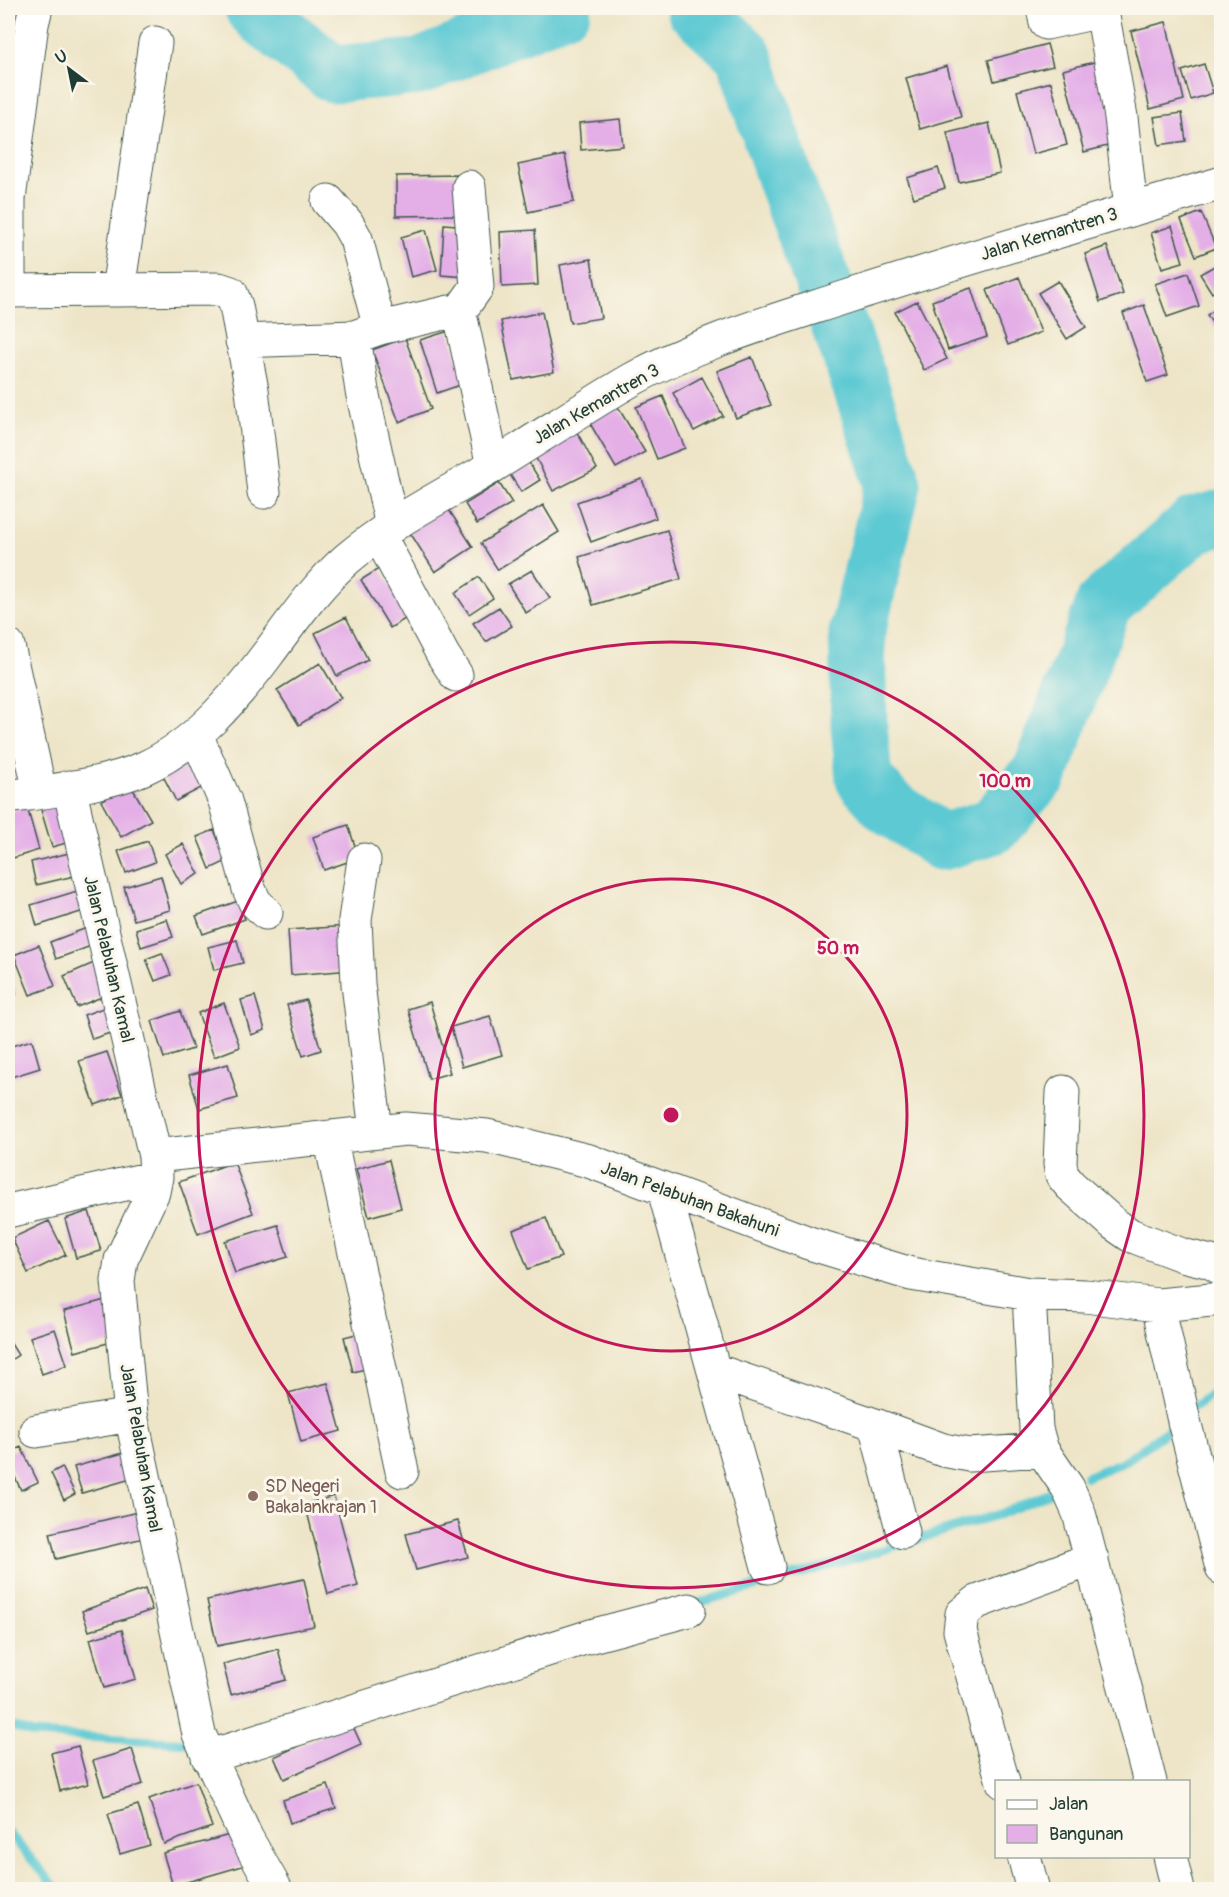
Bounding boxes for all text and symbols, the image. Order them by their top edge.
north arrow [39,39,99,99]
text: U [52,46,72,68]
street label: Jalan Kemantren 3 [978,203,1121,266]
street label: Jalan Kemantren 3 [529,359,664,450]
text: 100 m [979,770,1031,793]
street label: Jalan Pelabuhan Kamal [78,873,139,1045]
text: 50 m [817,937,859,960]
centre of rings [661,1105,681,1125]
street label: Jalan Pelabuhan Bakahuni [597,1156,782,1242]
street label: Jalan Pelabuhan Kamal [114,1362,167,1534]
place label: SD Negeri Bakalankrajan 1 [265,1475,377,1519]
marker: SD Negeri Bakalankrajan 1 [246,1489,260,1503]
legend [995,1780,1190,1858]
text: Jalan [1049,1793,1088,1816]
text: Bangunan [1049,1823,1124,1846]

